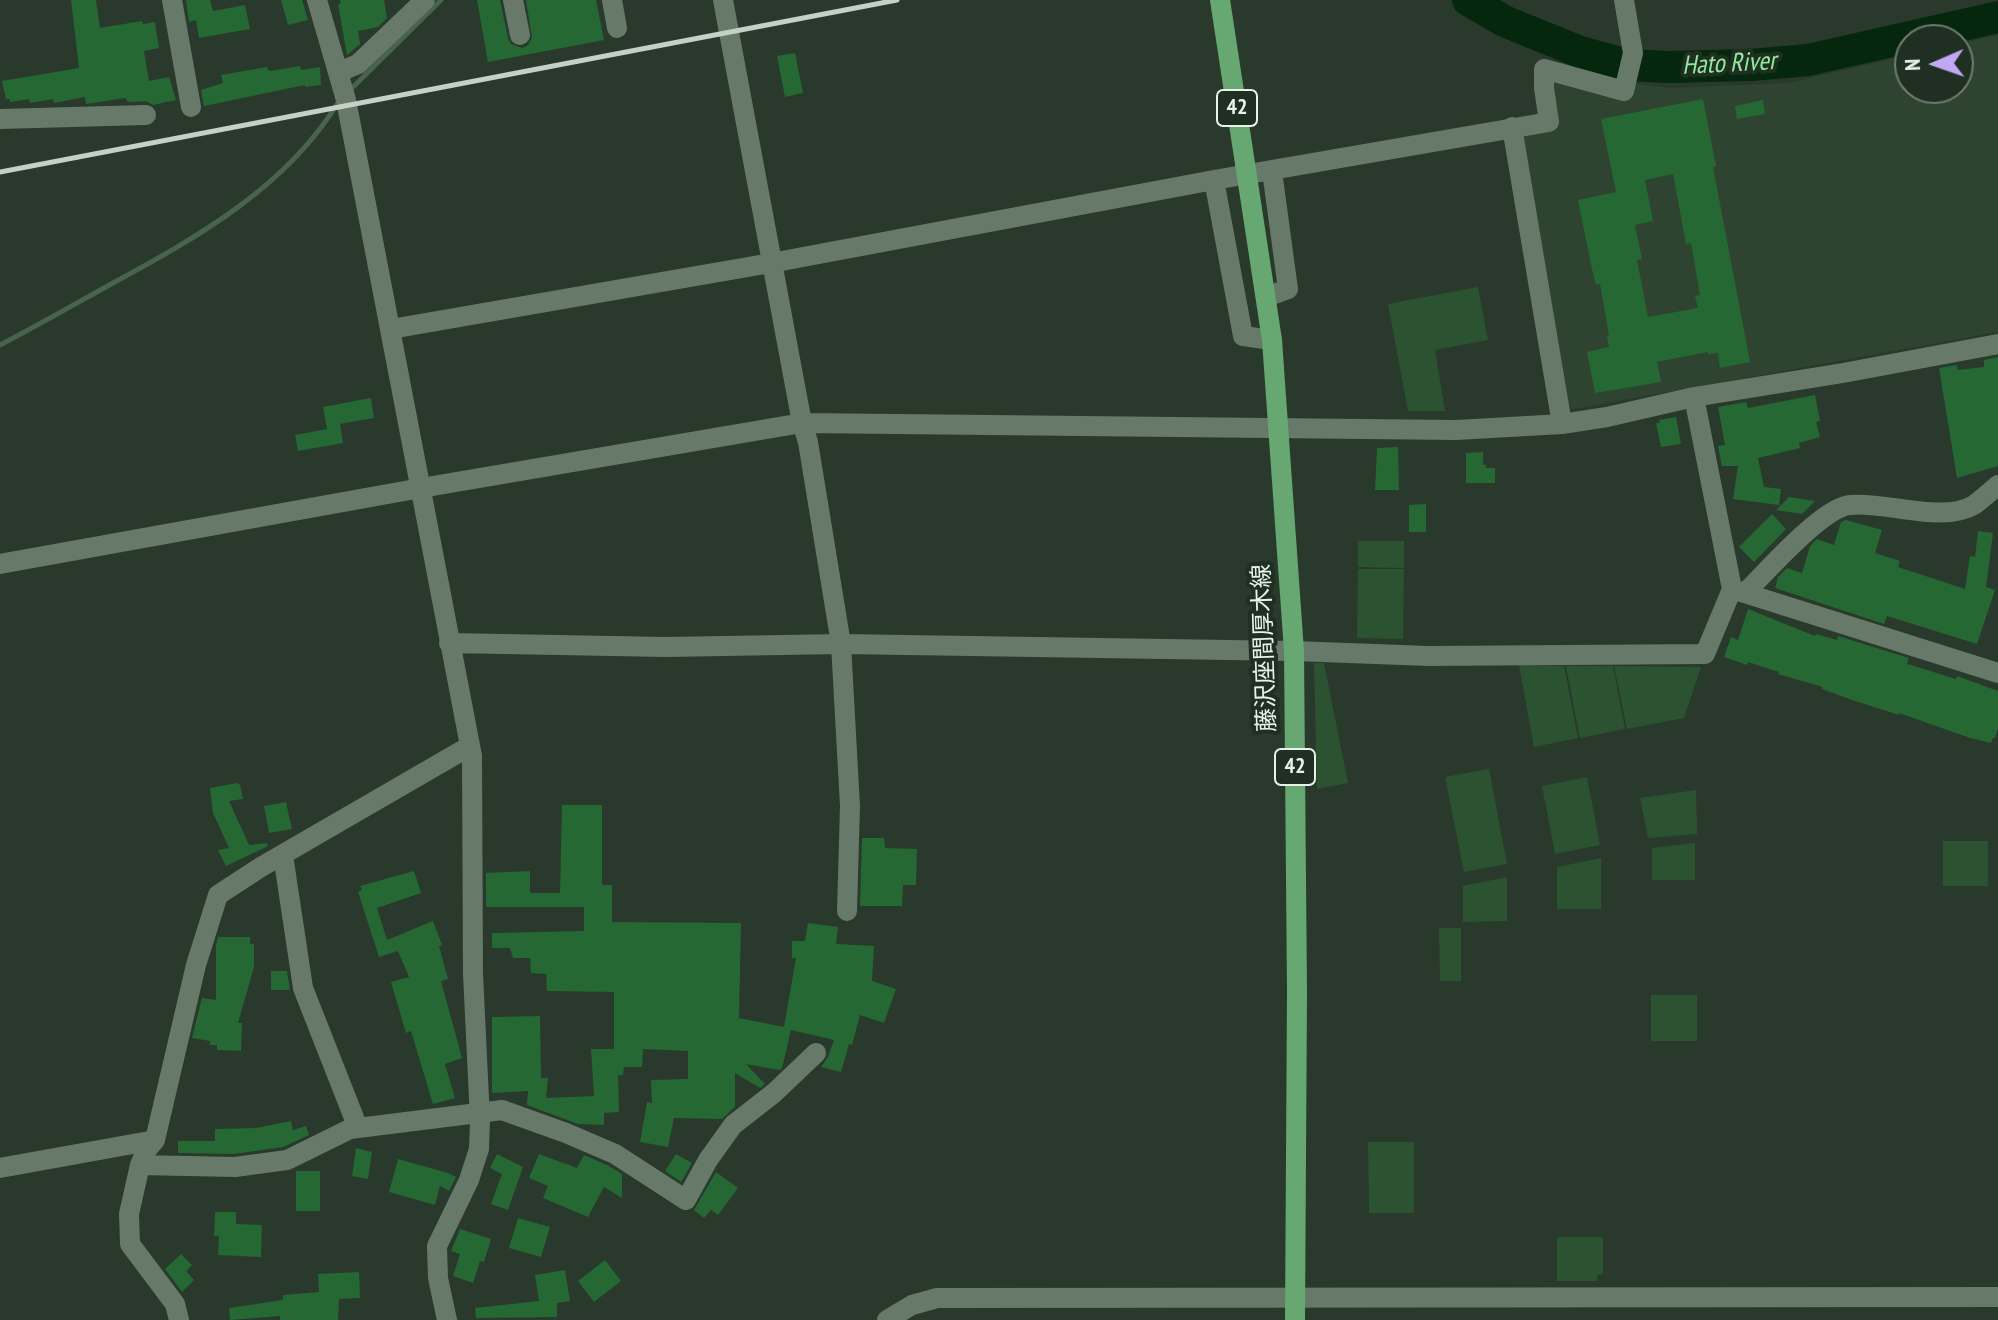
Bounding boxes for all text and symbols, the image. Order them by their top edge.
north arrow [1894,24,1974,104]
water label: Hato River [1681,46,1777,82]
text: N [1898,58,1926,71]
road number: 42 [1217,90,1257,126]
street label: 藤沢座間厚木線 [1248,564,1282,732]
road number: 42 [1275,749,1315,785]

